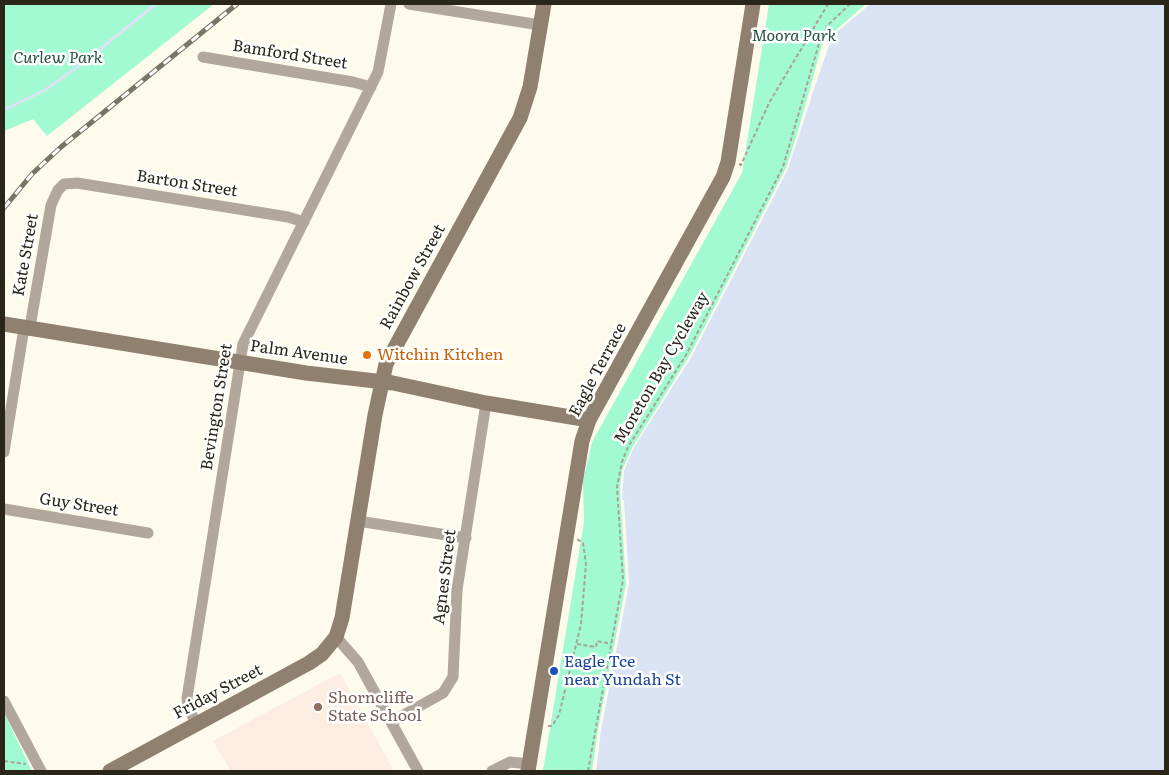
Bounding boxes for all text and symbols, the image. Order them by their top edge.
park label: Moora Park [752,26,836,46]
street label: Bamford Street [231,36,349,74]
park label: Curlew Park [13,48,103,68]
street label: Barton Street [135,167,239,201]
street label: Kate Street [9,212,43,298]
street label: Rainbow Street [376,221,450,333]
street label: Moreton Bay Cycleway [611,289,713,447]
street label: Eagle Terrace [565,320,631,420]
street label: Palm Avenue [249,337,349,369]
street label: Bevington Street [197,342,237,472]
place label: Witchin Kitchen [377,345,503,365]
marker: Witchin Kitchen [361,349,373,361]
street label: Guy Street [38,489,120,521]
street label: Agnes Street [430,528,460,626]
place label: Eagle Tce near Yundah St [564,652,681,690]
street label: Friday Street [170,660,266,724]
marker: Eagle Tce near Yundah St [548,665,560,677]
place label: Shorncliffe State School [328,688,422,726]
marker: Shorncliffe State School [312,701,324,713]

